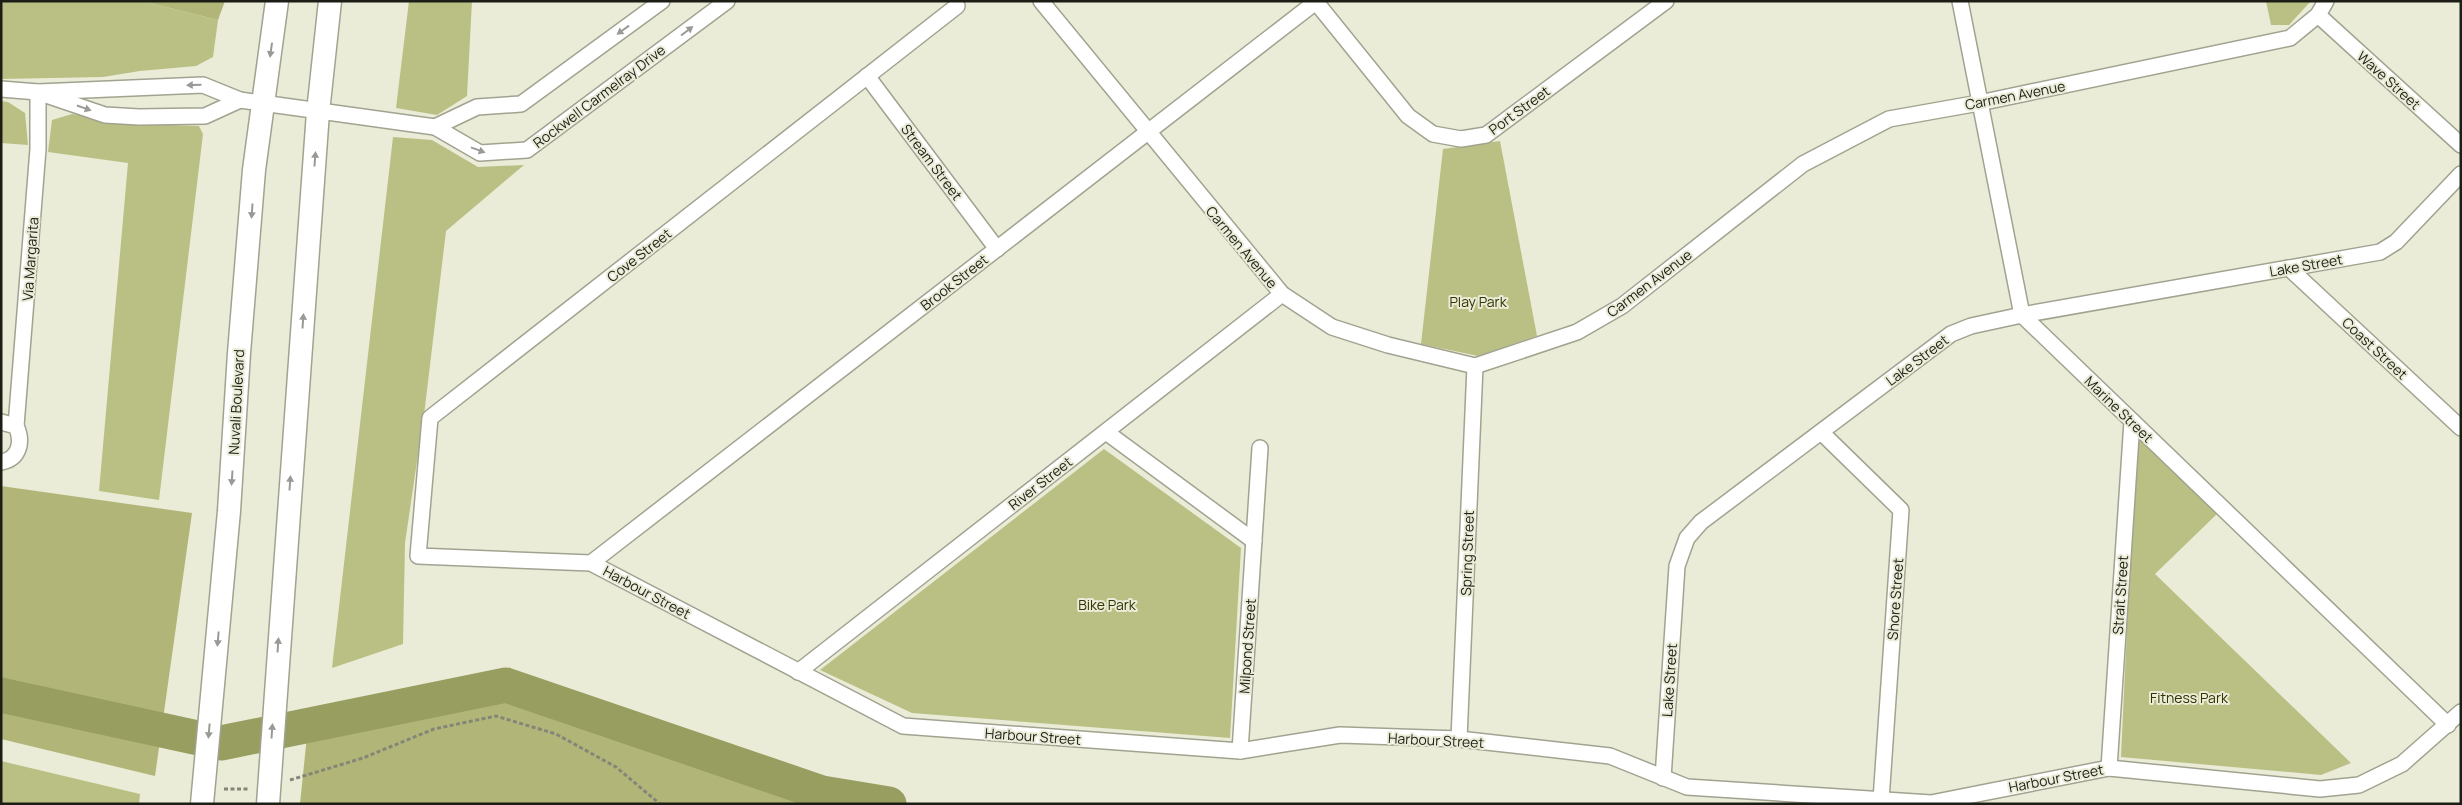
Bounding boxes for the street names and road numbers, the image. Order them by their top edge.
street label: Rockwell Carmelray Drive [529,40,669,152]
street label: Wave Street [2353,47,2425,114]
street label: Carmen Avenue [1963,76,2067,114]
street label: Port Street [1485,81,1554,139]
street label: Stream Street [897,120,967,204]
street label: Carmen Avenue [1202,202,1282,292]
street label: Via Margarita [18,216,42,302]
street label: Cove Street [603,224,675,286]
street label: Carmen Avenue [1603,245,1695,321]
street label: Brook Street [916,249,992,314]
street label: Lake Street [2268,249,2344,281]
street label: Coast Street [2338,313,2412,384]
street label: Lake Street [1882,330,1953,390]
street label: Nuvali Boulevard [224,349,248,455]
street label: Marine Street [2081,372,2158,447]
street label: River Street [1004,452,1076,514]
street label: Spring Street [1456,509,1478,596]
street label: Strait Street [2108,554,2132,635]
street label: Shore Street [1883,557,1907,641]
street label: Harbour Street [600,561,694,623]
street label: Milpond Street [1234,597,1260,694]
street label: Lake Street [1657,642,1681,717]
street label: Harbour Street [984,723,1082,749]
street label: Harbour Street [1387,728,1485,752]
street label: Harbour Street [2007,759,2105,797]

